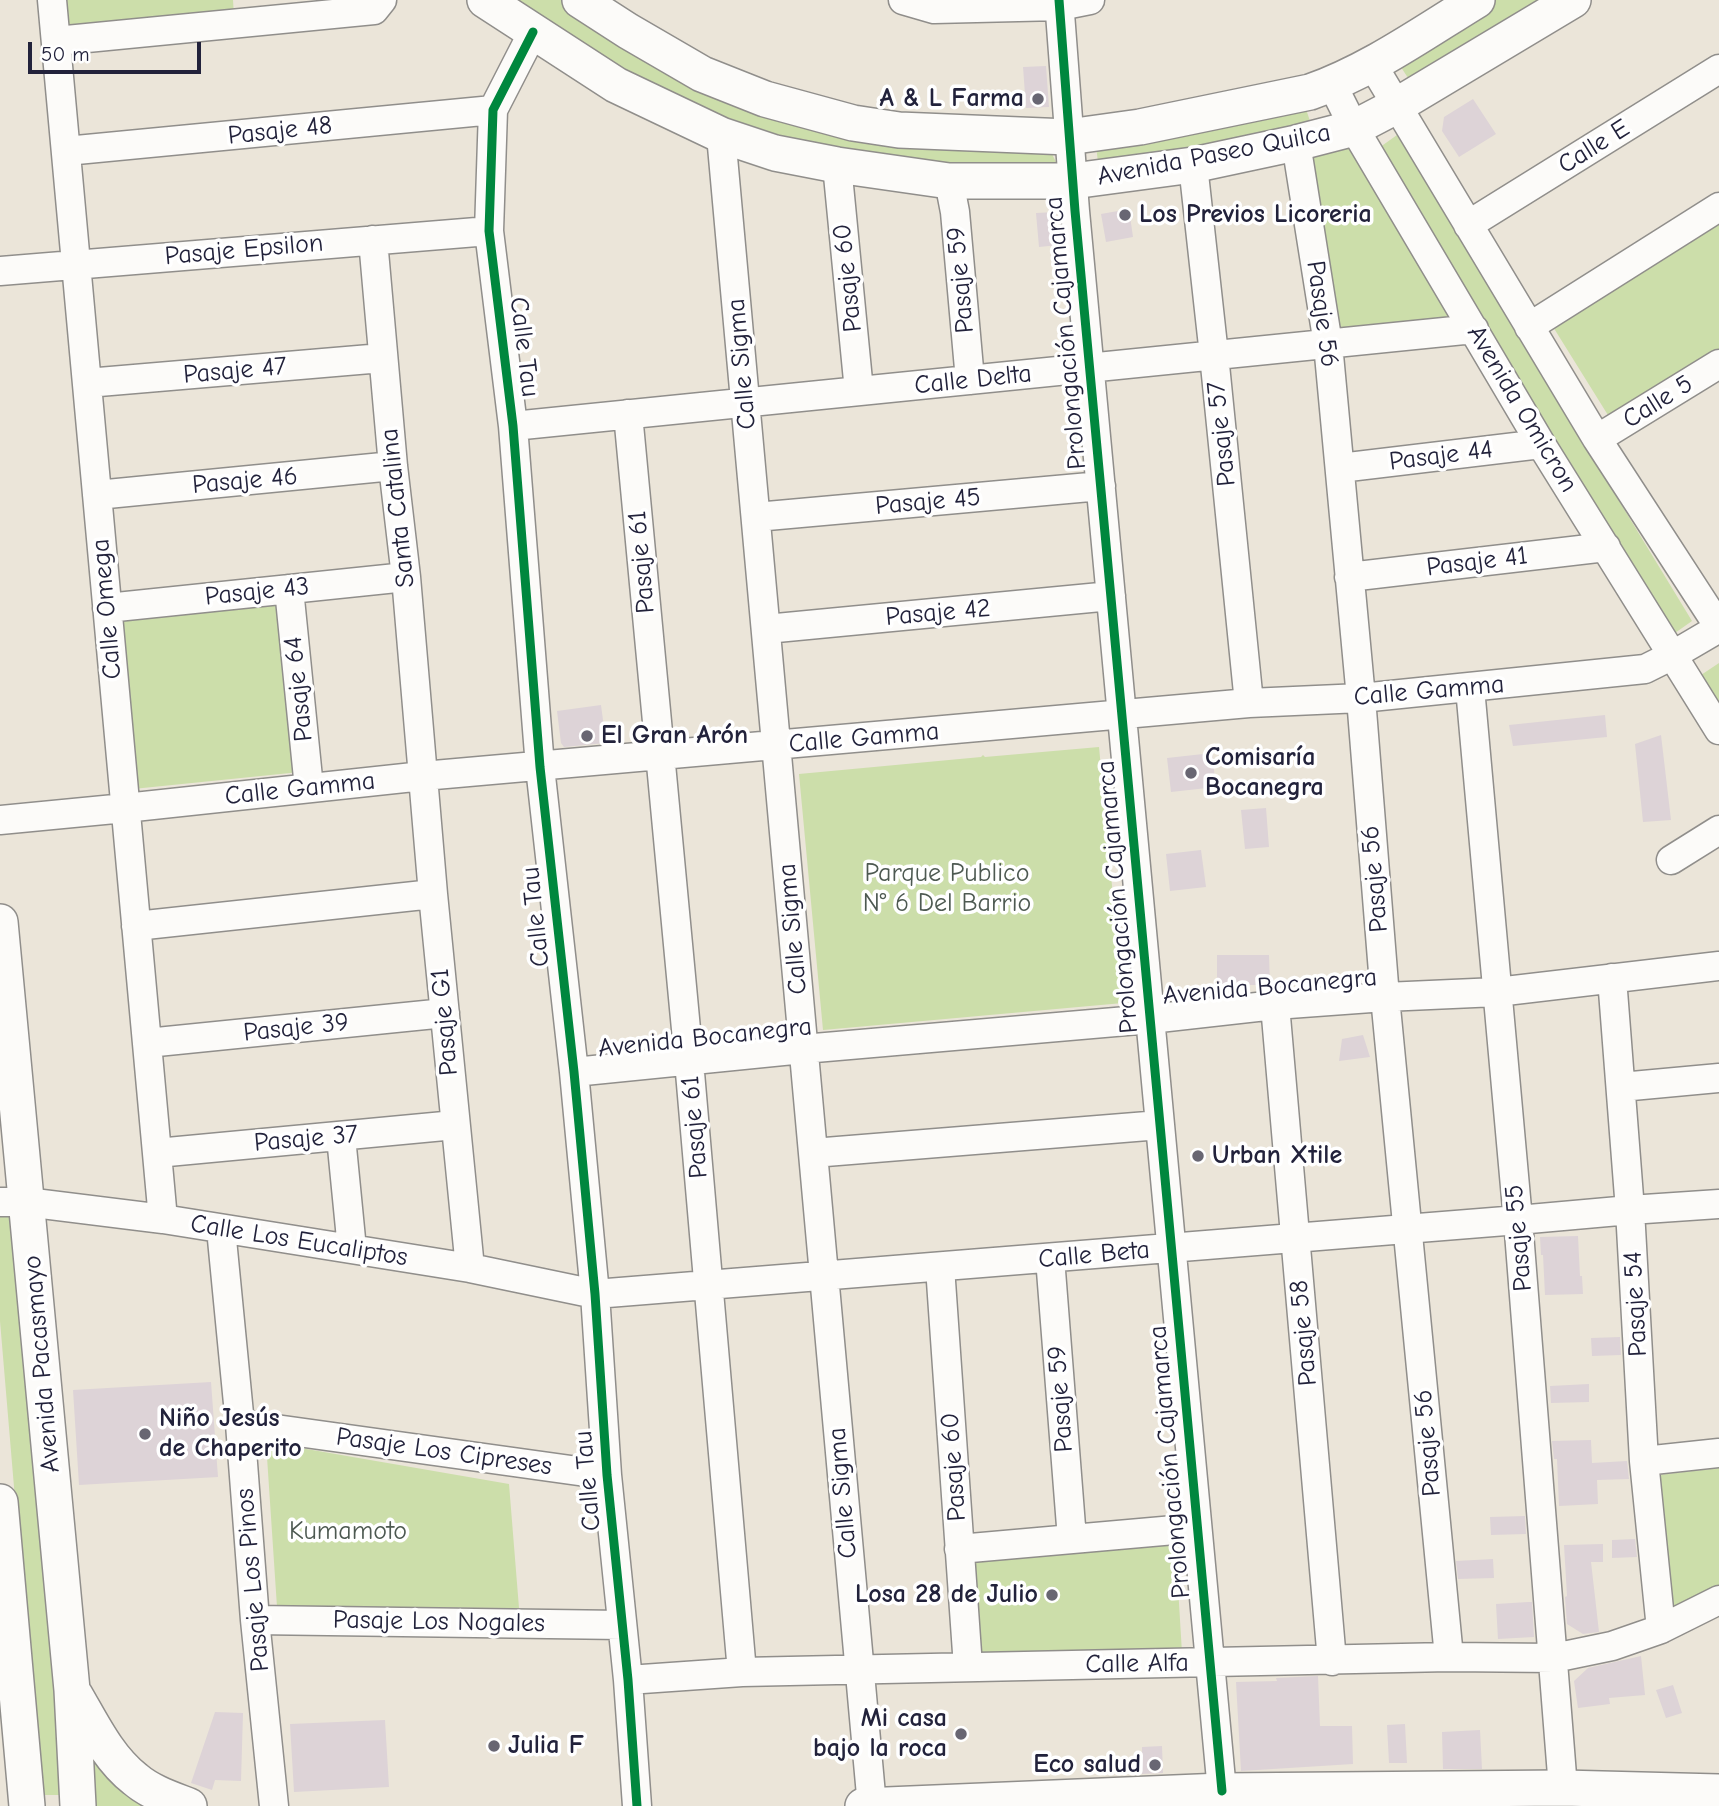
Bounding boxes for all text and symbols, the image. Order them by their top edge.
scale bar [32,28,205,72]
text: 50 m [41,42,90,66]
place label: A & L Farma [880,83,1024,115]
marker: A & L Farma [1030,91,1046,107]
street label: Pasaje 48 [226,110,334,152]
street label: Calle E [1553,113,1635,181]
street label: Avenida Paseo Quilca [1095,117,1333,193]
street label: Prolongación Cajamarca [1039,195,1093,471]
place label: Los Previos Licoreria [1139,199,1372,231]
marker: Los Previos Licoreria [1117,207,1133,223]
street label: Pasaje 60 [827,222,869,334]
street label: Pasaje 59 [941,225,981,335]
street label: Pasaje Epsilon [164,228,324,272]
street label: Pasaje 56 [1299,259,1345,369]
street label: Calle Tau [502,295,546,399]
street label: Calle Sigma [721,297,763,431]
street label: Avenida Omicron [1460,320,1584,498]
street label: Pasaje 47 [182,351,288,391]
street label: Calle Delta [913,358,1033,402]
street label: Calle 5 [1617,368,1699,436]
street label: Pasaje 57 [1201,380,1243,488]
street label: Santa Catalina [374,427,422,589]
street label: Pasaje 44 [1387,434,1495,478]
street label: Pasaje 46 [191,461,299,501]
street label: Pasaje 45 [874,482,982,522]
street label: Pasaje 61 [622,509,662,615]
street label: Calle Omega [85,537,129,681]
street label: Pasaje 41 [1425,540,1529,584]
street label: Pasaje 43 [203,571,311,613]
street label: Pasaje 42 [884,593,992,633]
street label: Pasaje 64 [278,635,320,743]
street label: Calle Gamma [1352,669,1506,713]
street label: Calle Gamma [787,716,941,760]
place label: El Gran Arón [601,720,748,752]
marker: El Gran Arón [579,728,595,744]
place label: Comisaría Bocanegra [1205,742,1324,804]
street label: Prolongación Cajamarca [1091,759,1145,1035]
marker: Comisaría Bocanegra [1183,765,1199,781]
street label: Calle Gamma [223,766,377,812]
street label: Pasaje 56 [1355,824,1395,934]
park label: Parque Publico N° 6 Del Barrio [863,858,1031,920]
street label: Calle Sigma [772,862,814,996]
street label: Calle Tau [515,865,557,969]
street label: Avenida Bocanegra [1162,962,1378,1012]
street label: Pasaje G1 [425,967,465,1077]
street label: Pasaje 39 [242,1007,350,1049]
street label: Avenida Bocanegra [597,1011,813,1065]
street label: Pasaje 61 [675,1074,715,1180]
street label: Pasaje 37 [253,1119,359,1159]
place label: Urban Xtile [1212,1140,1342,1172]
marker: Urban Xtile [1190,1148,1206,1164]
street label: Pasaje 55 [1499,1183,1539,1293]
street label: Calle Los Eucaliptos [188,1208,410,1274]
street label: Calle Beta [1037,1235,1151,1275]
street label: Pasaje 54 [1618,1250,1654,1358]
street label: Avenida Pacasmayo [17,1254,67,1474]
street label: Pasaje 58 [1284,1279,1324,1387]
street label: Prolongación Cajamarca [1143,1324,1197,1600]
street label: Pasaje 59 [1042,1345,1080,1453]
street label: Pasaje 56 [1408,1388,1448,1498]
place label: Niño Jesús de Chaperito [159,1403,302,1464]
street label: Pasaje 60 [935,1412,973,1522]
street label: Pasaje Los Cipreses [334,1421,554,1483]
marker: Niño Jesús de Chaperito [137,1426,153,1442]
street label: Calle Sigma [822,1426,864,1560]
street label: Calle Tau [568,1430,608,1532]
street label: Pasaje Los Pinos [229,1487,277,1673]
park label: Kumamoto [289,1516,407,1548]
place label: Losa 28 de Julio [855,1579,1038,1611]
marker: Losa 28 de Julio [1044,1587,1060,1603]
street label: Pasaje Los Nogales [333,1605,545,1639]
street label: Calle Alfa [1085,1647,1189,1681]
place label: Mi casa bajo la roca [813,1703,947,1764]
marker: Mi casa bajo la roca [953,1726,969,1742]
place label: Julia F [508,1730,584,1762]
marker: Julia F [486,1738,502,1754]
place label: Eco salud [1033,1749,1141,1781]
marker: Eco salud [1147,1757,1163,1773]

